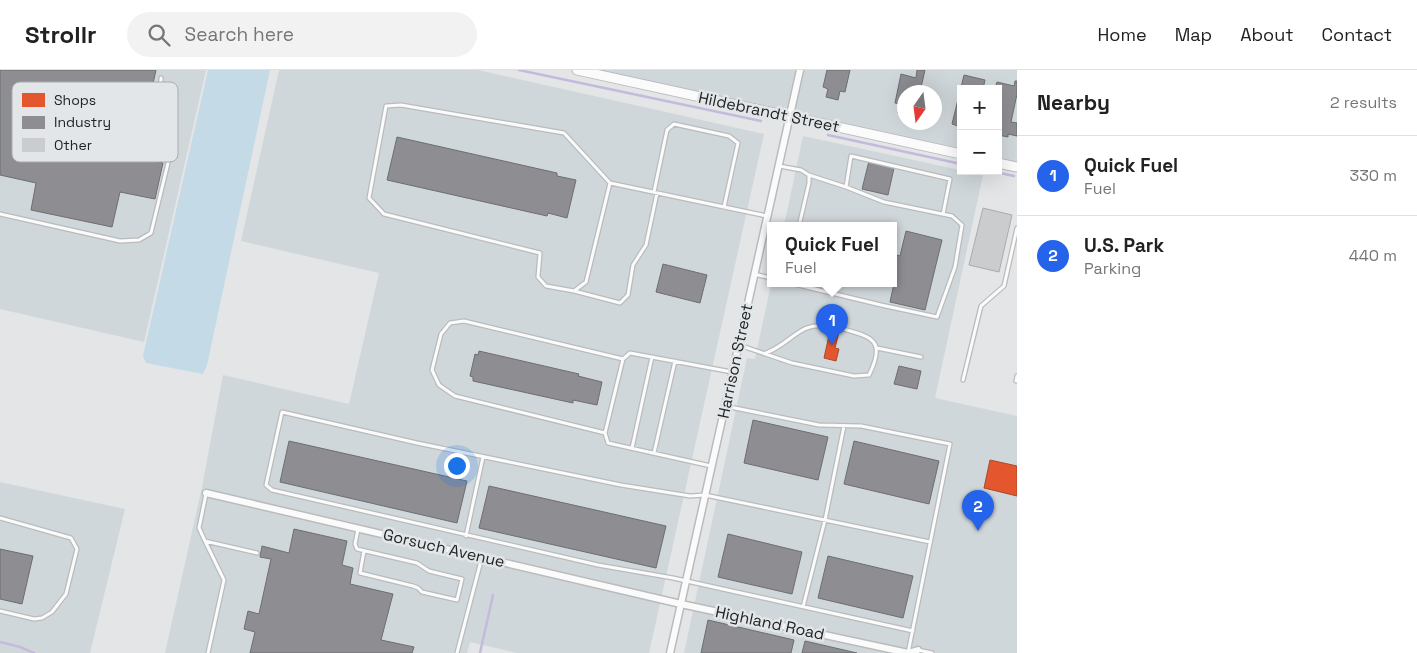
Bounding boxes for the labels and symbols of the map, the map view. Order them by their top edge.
legend [12,82,178,162]
north arrow [897,85,942,130]
street label: Hildebrandt Street [696,87,842,137]
text: Shops [54,91,96,109]
text: Industry [54,113,111,131]
text: Other [54,136,92,154]
street label: Harrison Street [713,302,757,420]
pin: 1 [816,304,848,345]
your location [444,453,470,479]
pin: 2 [962,490,994,531]
street label: Gorsuch Avenue [381,524,507,572]
street label: Highland Road [713,601,827,645]

